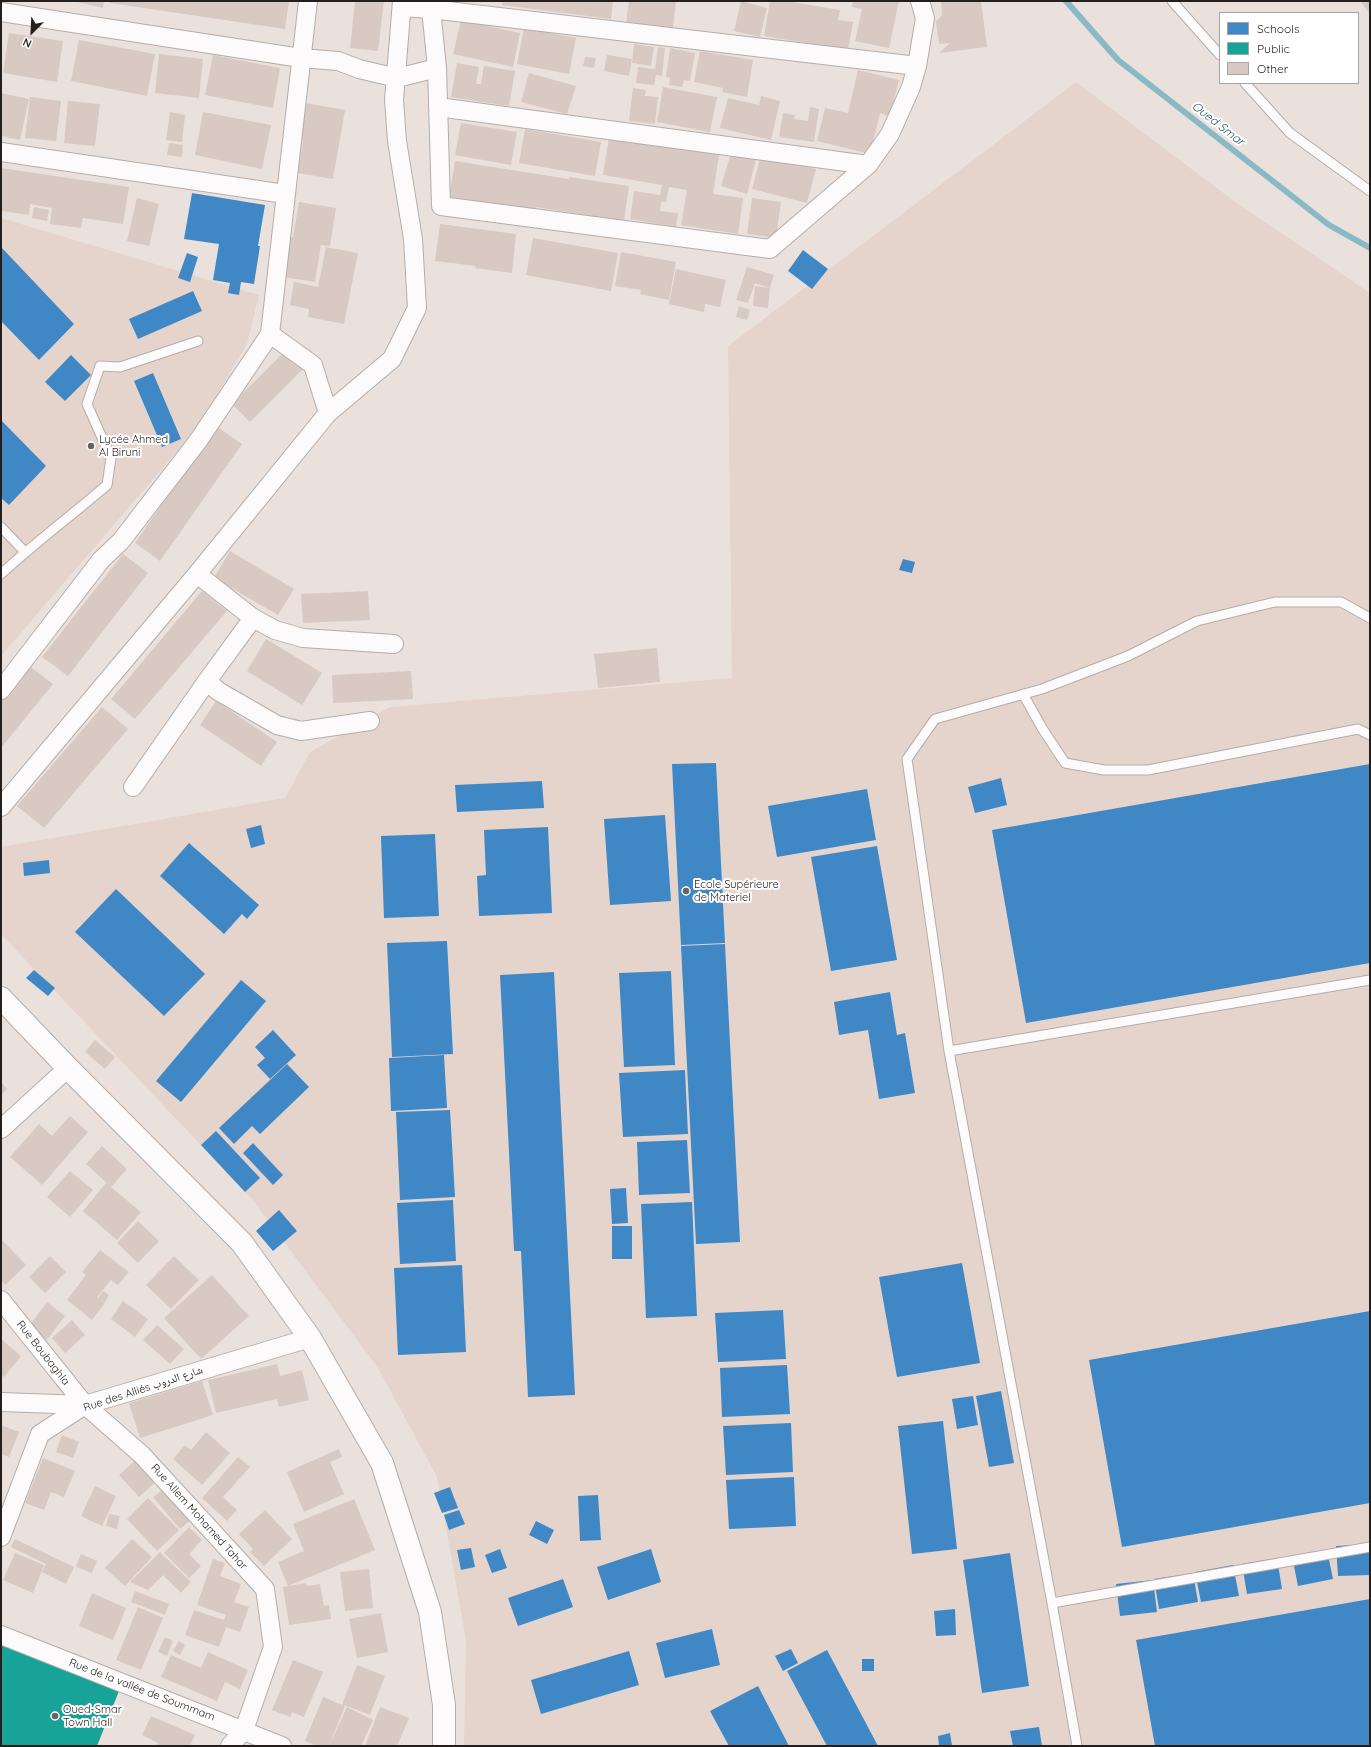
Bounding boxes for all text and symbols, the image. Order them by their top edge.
north arrow [12,12,52,52]
legend [1219,12,1359,84]
text: Schools [1257,21,1300,36]
text: N [21,35,34,51]
text: Public [1257,41,1290,56]
text: Other [1257,61,1288,76]
water label: Oued Smar [1189,99,1247,149]
place label: Lycée Ahmed Al Biruni [99,433,168,459]
marker: Lycée Ahmed Al Biruni [86,441,96,451]
place label: Ecole Supérieure de Materiel [694,878,779,904]
marker: Ecole Supérieure de Materiel [681,886,691,896]
street label: Rue Boubaghla [14,1318,72,1388]
street label: Rue des Alliés شارع الدروب [82,1363,204,1415]
street label: Rue Allem Mohamed Tahar [148,1461,250,1573]
street label: Rue de la vallée de Soummam [67,1656,217,1724]
place label: Oued-Smar Town Hall [63,1703,122,1729]
marker: Oued-Smar Town Hall [50,1711,60,1721]

